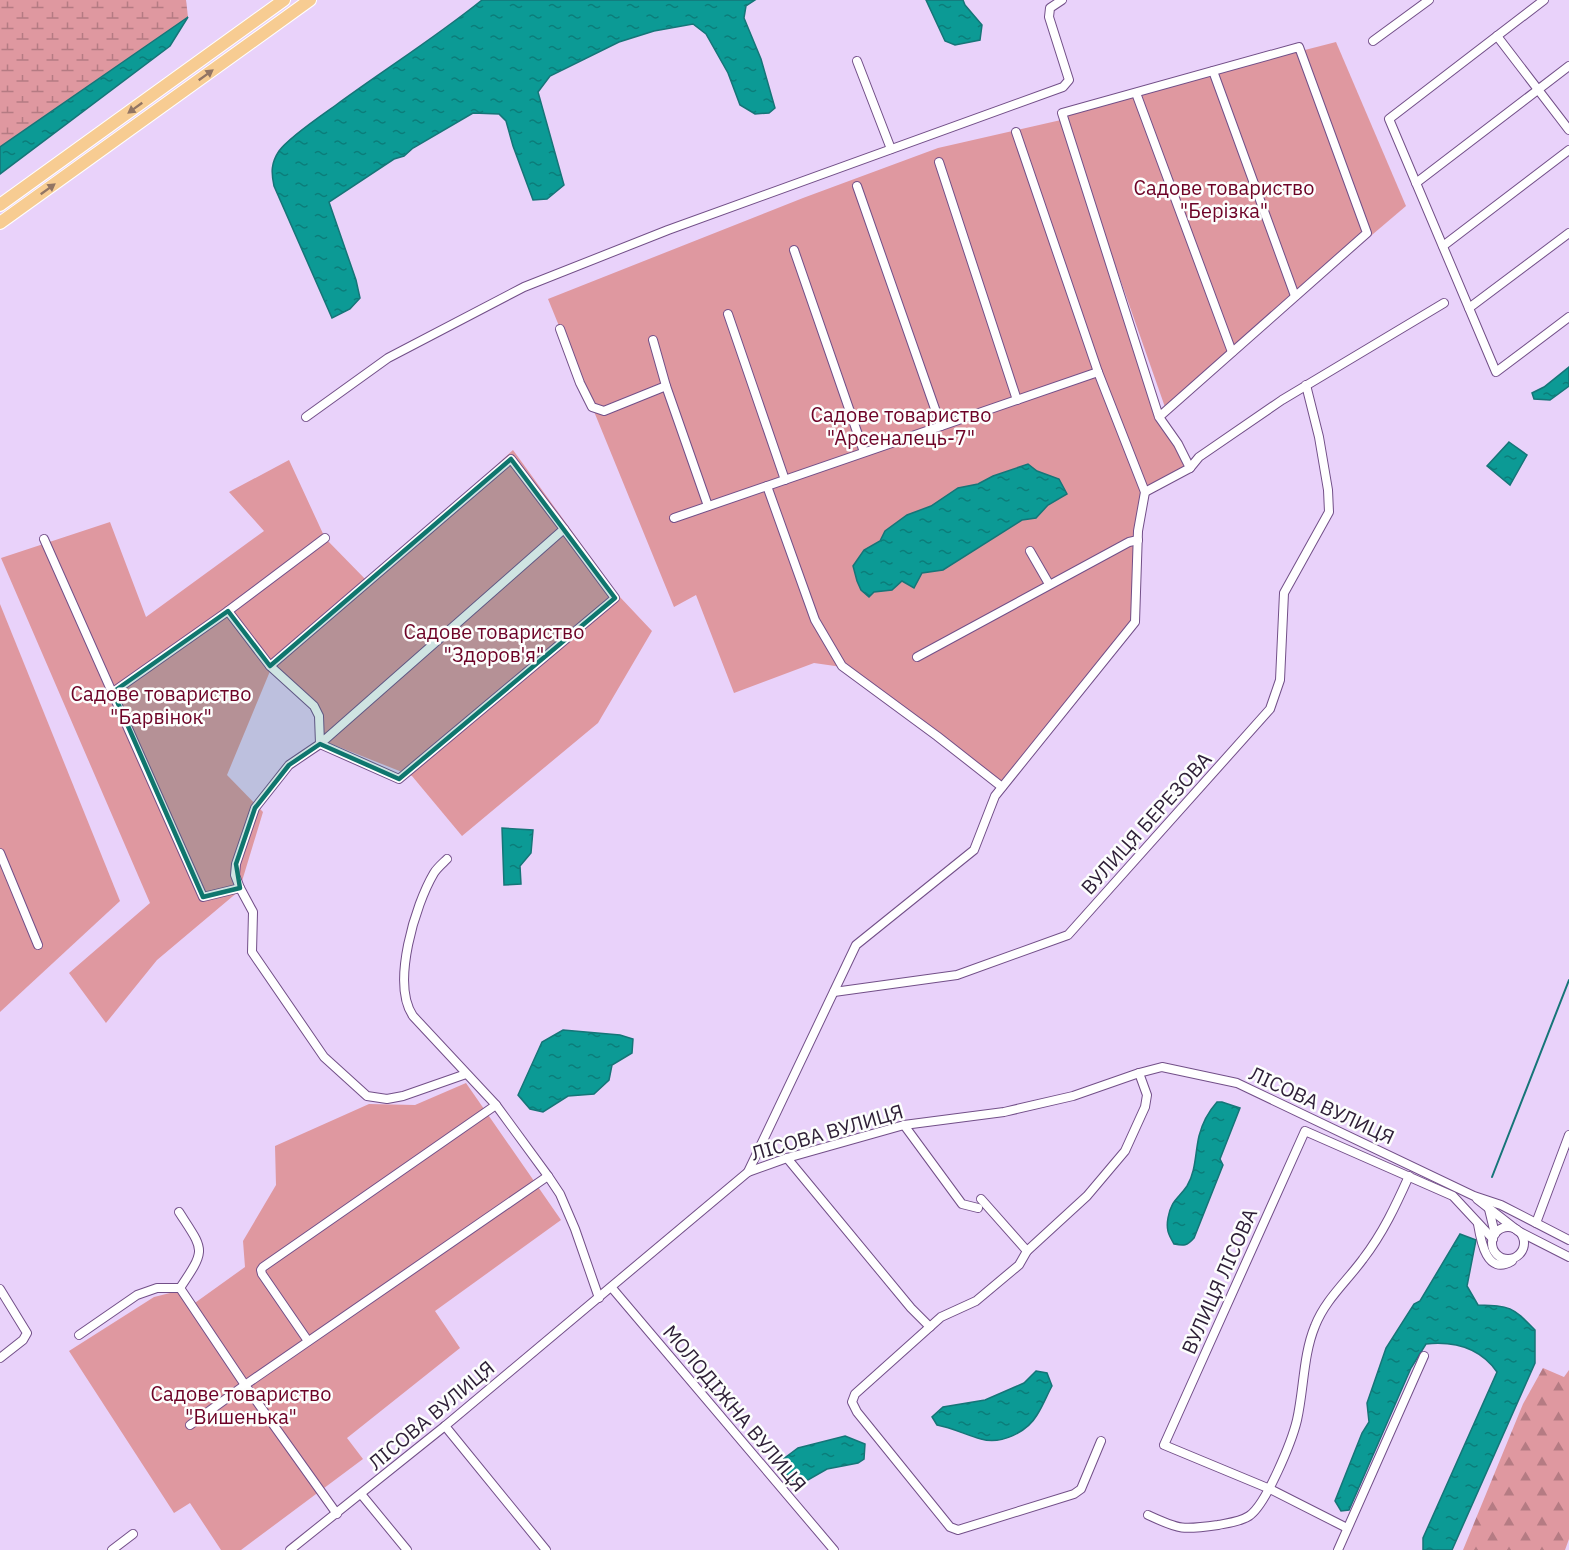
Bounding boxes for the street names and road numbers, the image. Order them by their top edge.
street label: ВУЛИЦЯ БЕРЕЗОВА [1075,746,1217,900]
street label: ЛІСОВА ВУЛИЦЯ [1245,1060,1399,1150]
street label: ЛІСОВА ВУЛИЦЯ [748,1097,906,1167]
street label: ВУЛИЦЯ ЛІСОВА [1175,1204,1263,1358]
street label: МОЛОДІЖНА ВУЛИЦЯ [657,1319,813,1497]
street label: ЛІСОВА ВУЛИЦЯ [362,1354,500,1476]

